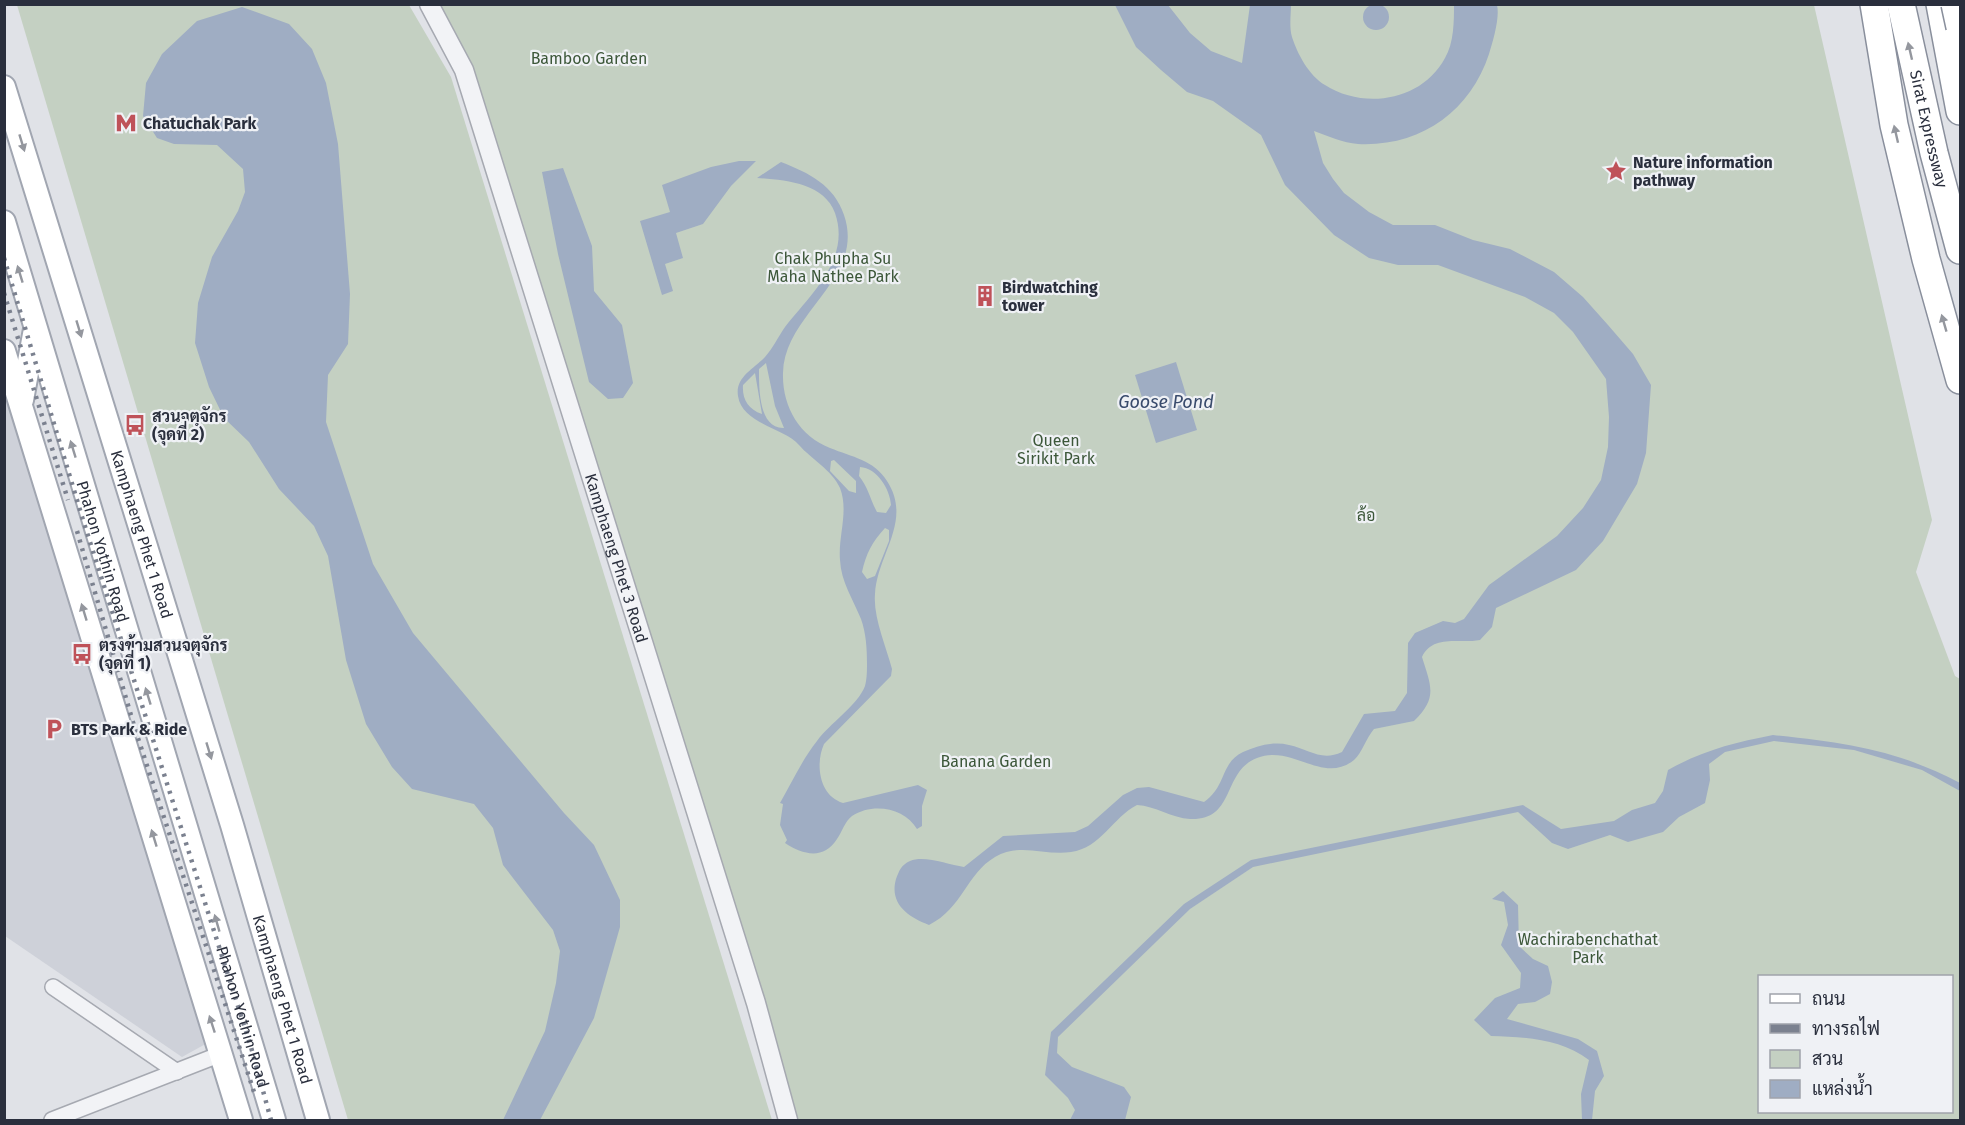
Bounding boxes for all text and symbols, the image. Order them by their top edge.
one-way arrow [1905,42,1915,60]
park label: Bamboo Garden [531,49,647,68]
street label: Sirat Expressway [1906,68,1952,190]
metro station icon: Chatuchak Park [114,111,138,135]
place label: Chatuchak Park [143,114,257,133]
one-way arrow [1891,125,1901,144]
one-way arrow [18,134,27,152]
place label: Nature information pathway [1633,153,1773,190]
place icon: Nature information pathway [1604,159,1628,183]
park label: Chak Phupha Su Maha Nathee Park [767,249,900,286]
one-way arrow [15,265,24,283]
place label: Birdwatching tower [1002,278,1098,315]
building icon: Birdwatching tower [973,284,997,308]
one-way arrow [1939,314,1948,332]
one-way arrow [75,320,84,338]
water label: Goose Pond [1118,391,1214,413]
place label: สวนจตุจักร (จุดที่ 2) [152,406,226,446]
bus stop icon: สวนจตุจักร (จุดที่ 2) [123,413,147,437]
park label: Queen Sirikit Park [1017,431,1096,468]
one-way arrow [68,440,77,458]
street label: Kamphaeng Phet 1 Road [107,448,177,621]
street label: Kamphaeng Phet 3 Road [581,471,652,645]
street label: Phahon Yothin Road [73,478,133,625]
park label: ล้อ [1357,505,1375,525]
one-way arrow [79,603,88,621]
place label: ตรงข้ามสวนจตุจักร (จุดที่ 1) [99,634,228,675]
bus stop icon: ตรงข้ามสวนจตุจักร (จุดที่ 1) [70,642,94,666]
one-way arrow [143,687,152,705]
parking icon: BTS Park & Ride [42,717,66,741]
place label: BTS Park & Ride [71,720,187,739]
one-way arrow [205,742,214,760]
park label: Banana Garden [941,752,1052,771]
one-way arrow [149,829,158,847]
street label: Kamphaeng Phet 1 Road [249,912,316,1086]
one-way arrow [211,914,221,932]
park label: Wachirabenchathat Park [1518,930,1658,967]
street label: Phahon Yothin Road [213,944,273,1090]
legend [1758,975,1953,1113]
text: ถนน [1812,988,1845,1010]
one-way arrow [207,1015,216,1033]
text: ทางรถไฟ [1812,1016,1880,1040]
text: สวน [1812,1048,1843,1070]
text: แหล่งน้ำ [1812,1073,1873,1100]

